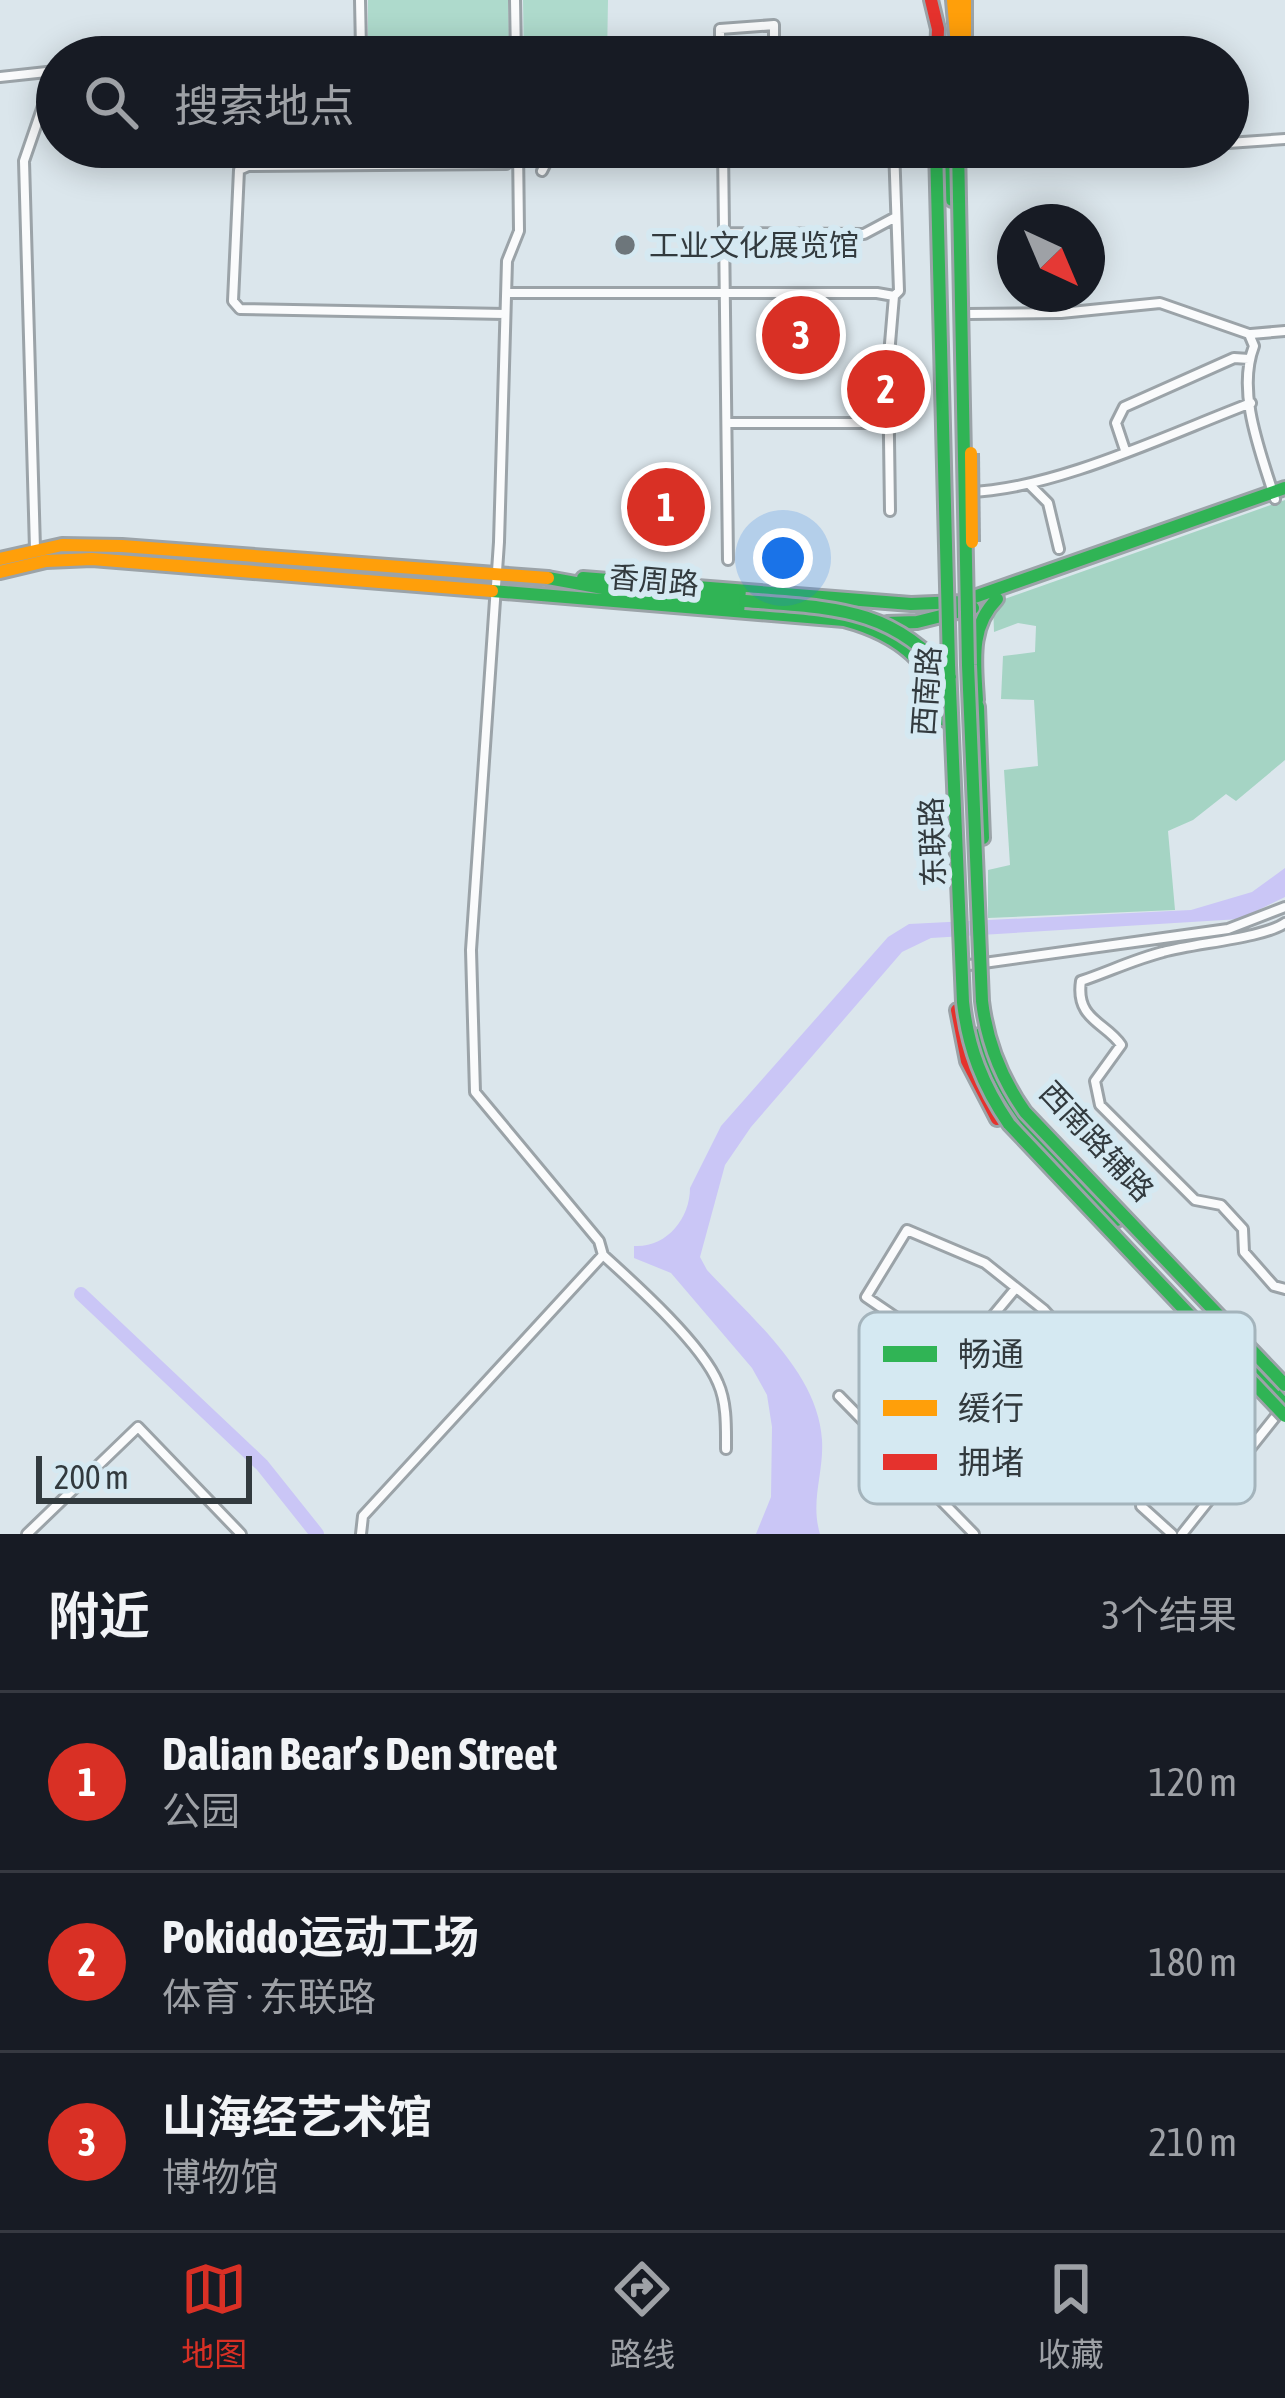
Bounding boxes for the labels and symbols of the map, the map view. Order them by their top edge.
north arrow [997,204,1105,312]
place label: 工业文化展览馆 [649,228,859,262]
marker: 工业文化展览馆 [612,232,638,258]
pin: 3 [762,290,840,380]
pin: 2 [847,344,925,434]
pin: 1 [627,462,705,552]
your location [753,528,813,588]
street label: 香周路 [608,559,700,601]
street label: 西南路 [906,645,946,737]
street label: 东联路 [913,796,951,888]
street label: 西南路辅路 [1033,1075,1161,1207]
legend [859,1312,1255,1504]
text: 畅通 [958,1335,1024,1373]
text: 缓行 [958,1389,1024,1427]
text: 拥堵 [958,1443,1024,1481]
scale bar [36,1450,252,1503]

